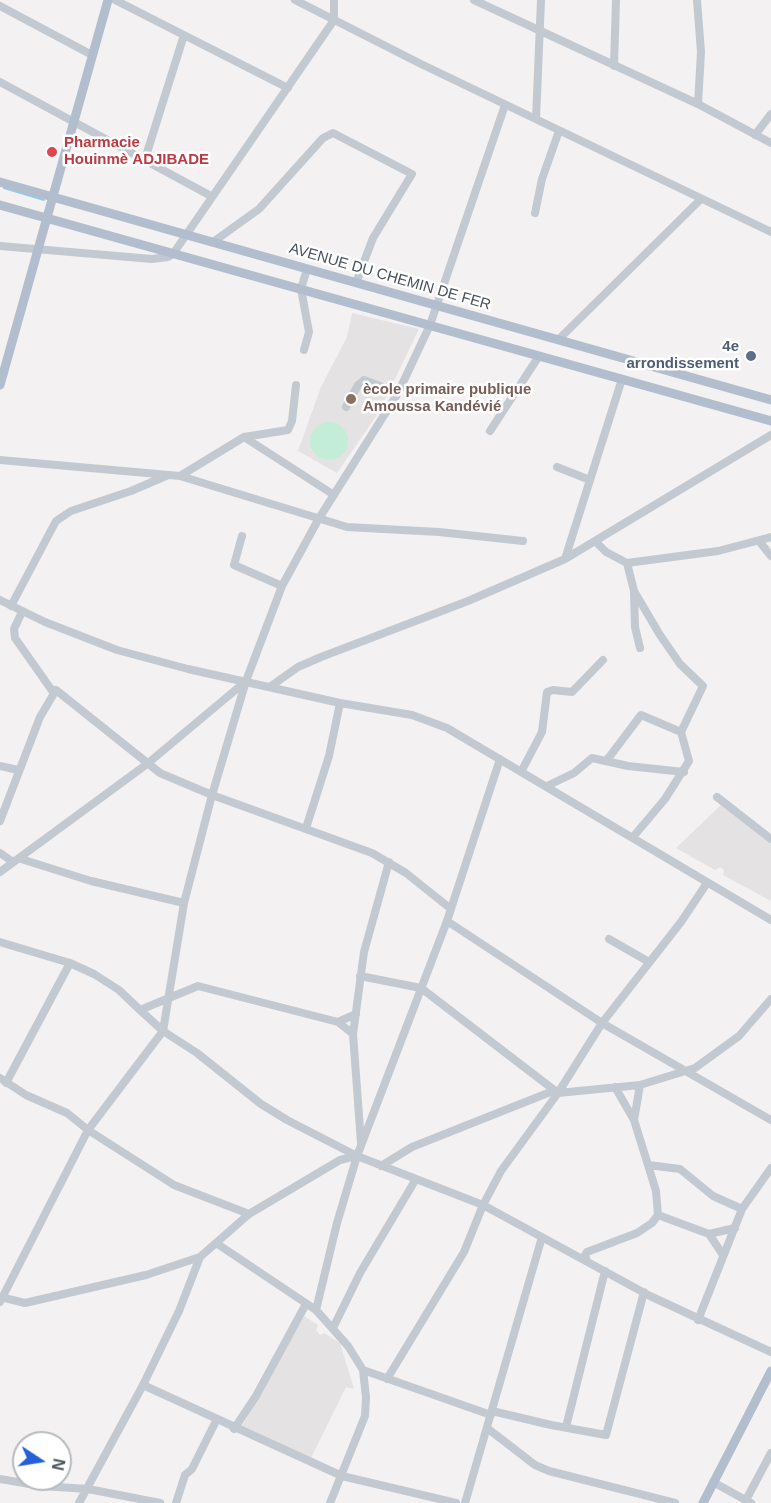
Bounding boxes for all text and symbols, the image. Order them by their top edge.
place label: Pharmacie Houinmè ADJIBADE [64,134,209,169]
marker: Pharmacie Houinmè ADJIBADE [45,145,59,159]
street label: AVENUE DU CHEMIN DE FER [287,240,493,314]
place label: 4e arrondissement [626,338,739,373]
marker: 4e arrondissement [744,349,758,363]
place label: ècole primaire publique Amoussa Kandévié [363,381,531,416]
marker: ècole primaire publique Amoussa Kandévié [344,392,358,406]
north arrow [12,1431,72,1491]
text: N [49,1457,68,1472]

